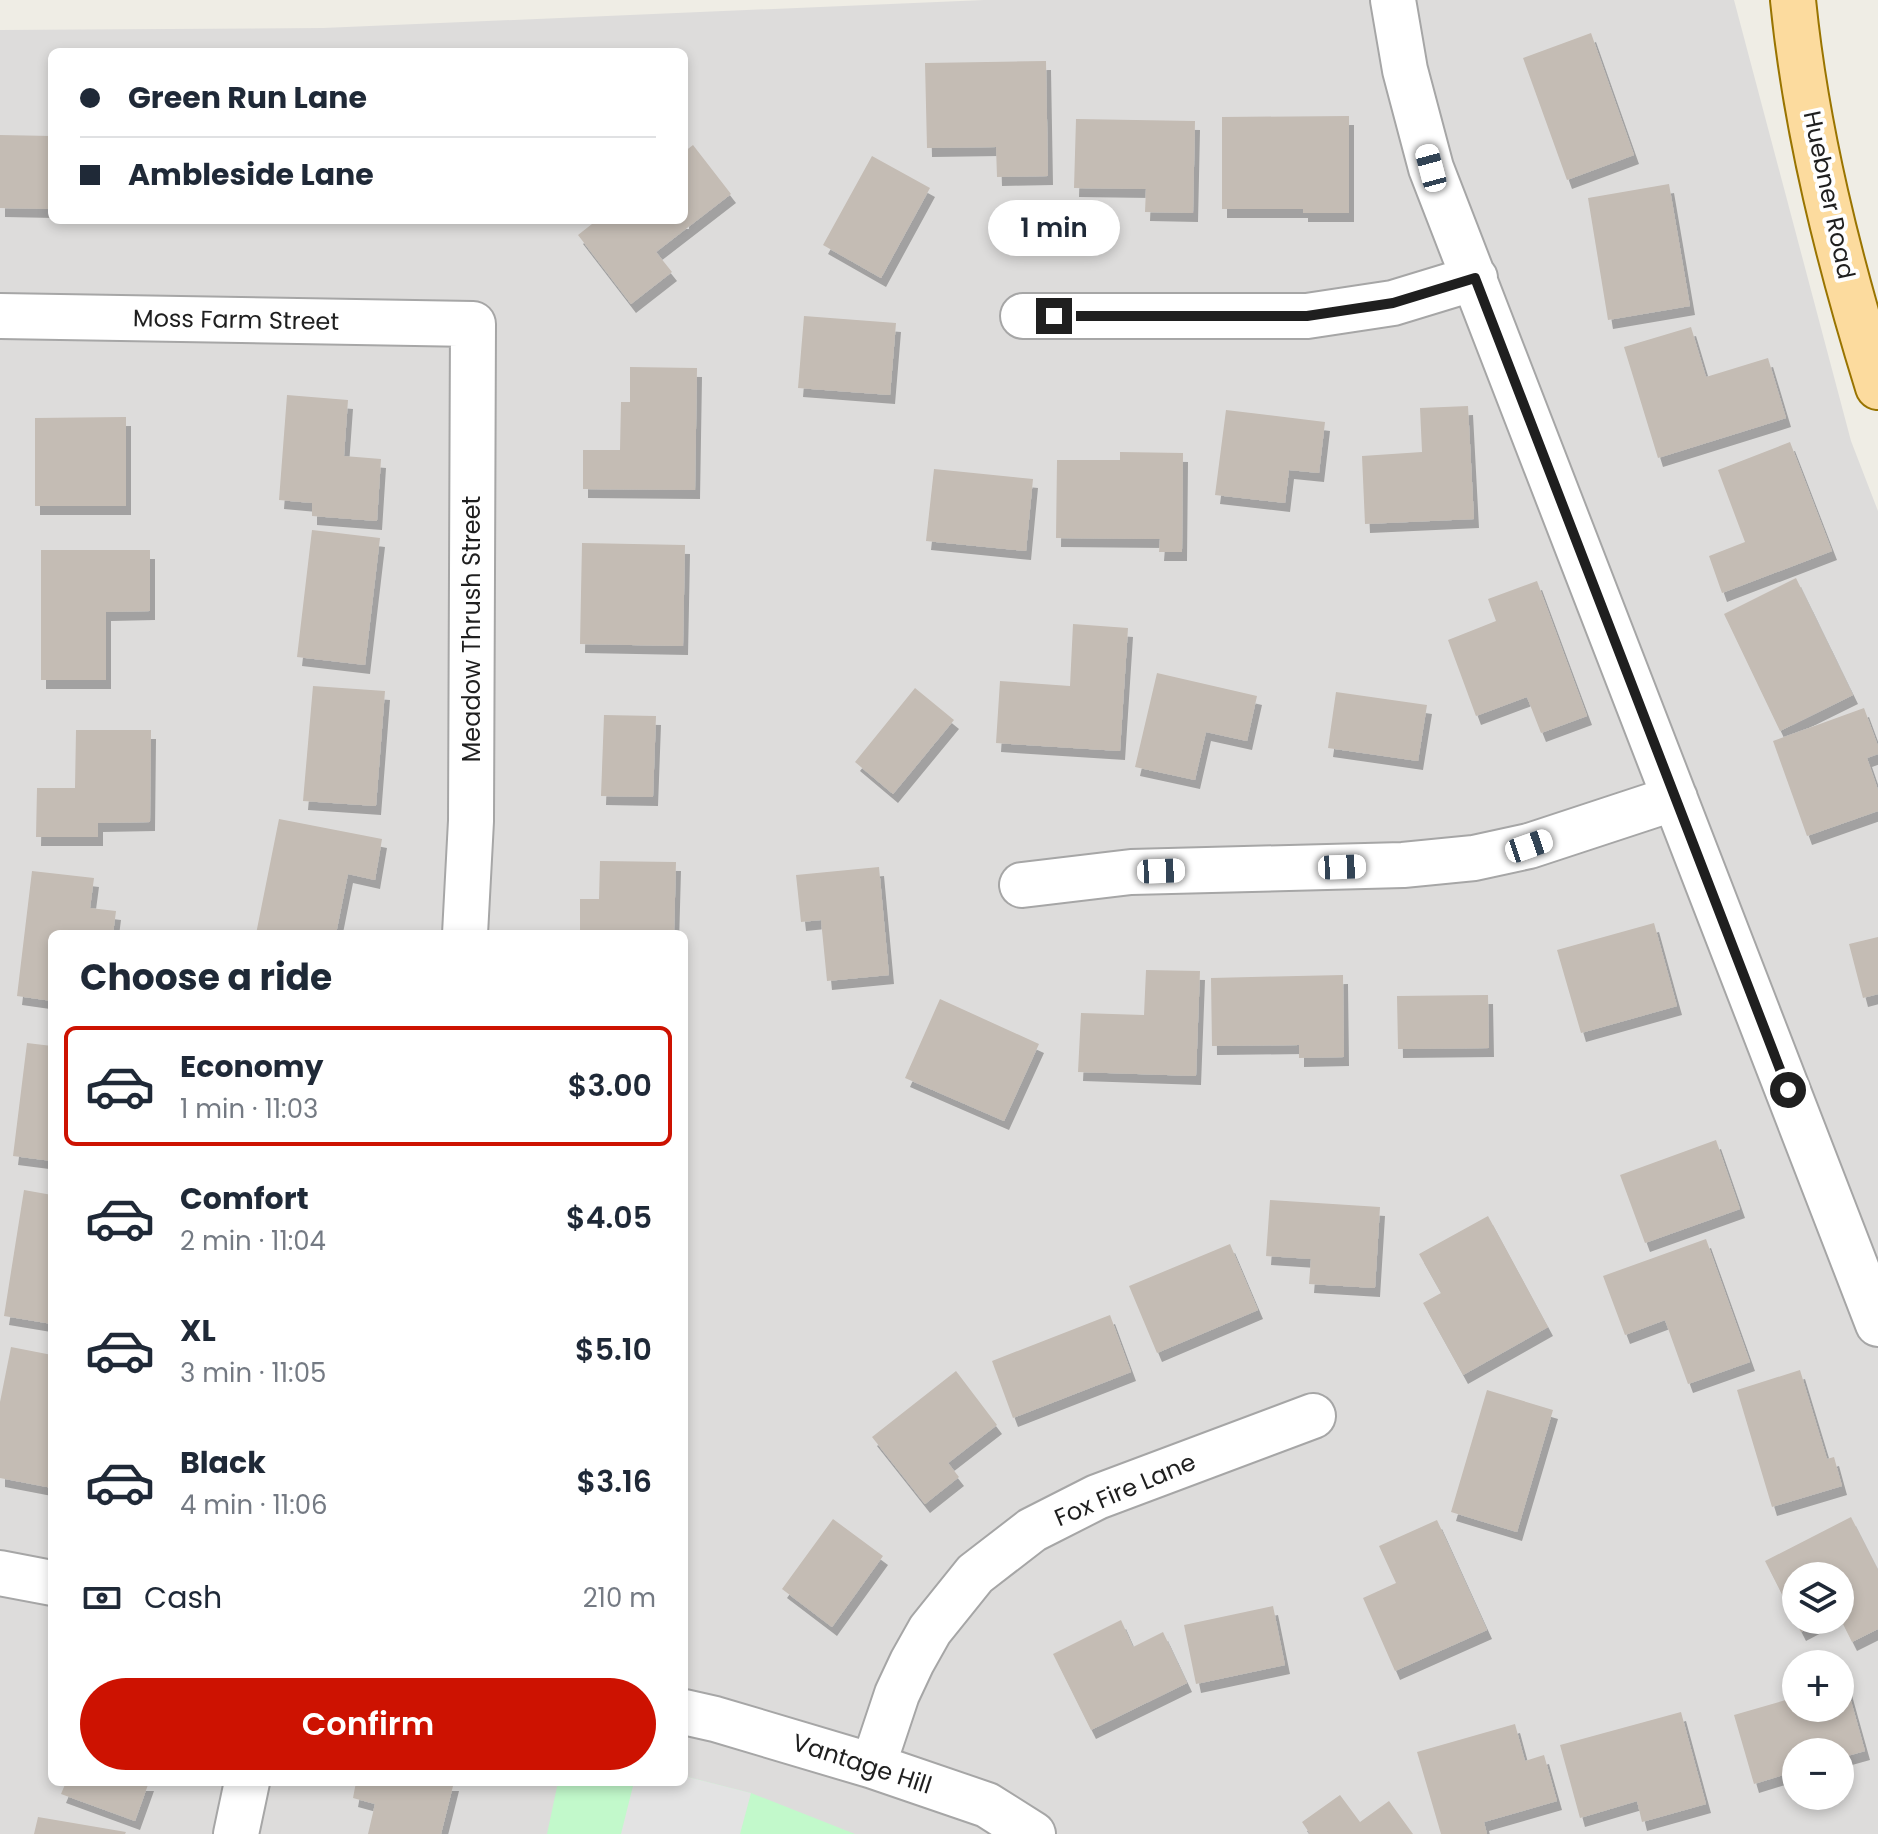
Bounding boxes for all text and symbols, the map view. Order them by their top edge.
text: Green Run Lane [128,76,367,119]
street label: Huebner Road [1796,108,1863,282]
car [1413,142,1449,194]
text: Ambleside Lane [128,153,374,196]
callout: 1 min [988,200,1120,256]
text: 1 min [1020,210,1088,246]
route end [1036,298,1072,334]
street label: Moss Farm Street [133,301,339,338]
street label: Meadow Thrush Street [455,496,488,762]
car [1502,827,1556,865]
car [1318,854,1366,880]
car [1137,858,1185,884]
text: Choose a ride [80,952,332,1003]
text: Economy [180,1045,324,1088]
icon: car [84,1050,156,1122]
text: $3.00 [568,1064,652,1107]
route start [1770,1072,1806,1108]
text: 1 min · 11:03 [180,1091,318,1127]
text: Comfort [180,1177,309,1220]
icon: car [84,1182,156,1254]
text: $4.05 [566,1196,652,1239]
text: 2 min · 11:04 [180,1223,326,1259]
text: XL [180,1309,216,1352]
icon: car [84,1314,156,1386]
text: $5.10 [575,1328,652,1371]
text: 3 min · 11:05 [180,1355,326,1391]
text: Black [180,1441,266,1484]
street label: Fox Fire Lane [1049,1445,1200,1534]
icon: car [84,1446,156,1518]
text: $3.16 [577,1460,652,1503]
text: 4 min · 11:06 [180,1487,328,1523]
map controls [1782,1562,1854,1810]
button: layers [1782,1562,1854,1634]
icon: cash [80,1576,124,1620]
text: Cash [144,1576,222,1619]
text: 210 m [583,1580,656,1616]
button: + [1782,1650,1854,1722]
button: Confirm [80,1678,656,1770]
street label: Vantage Hill [788,1725,936,1802]
button: − [1782,1738,1854,1810]

